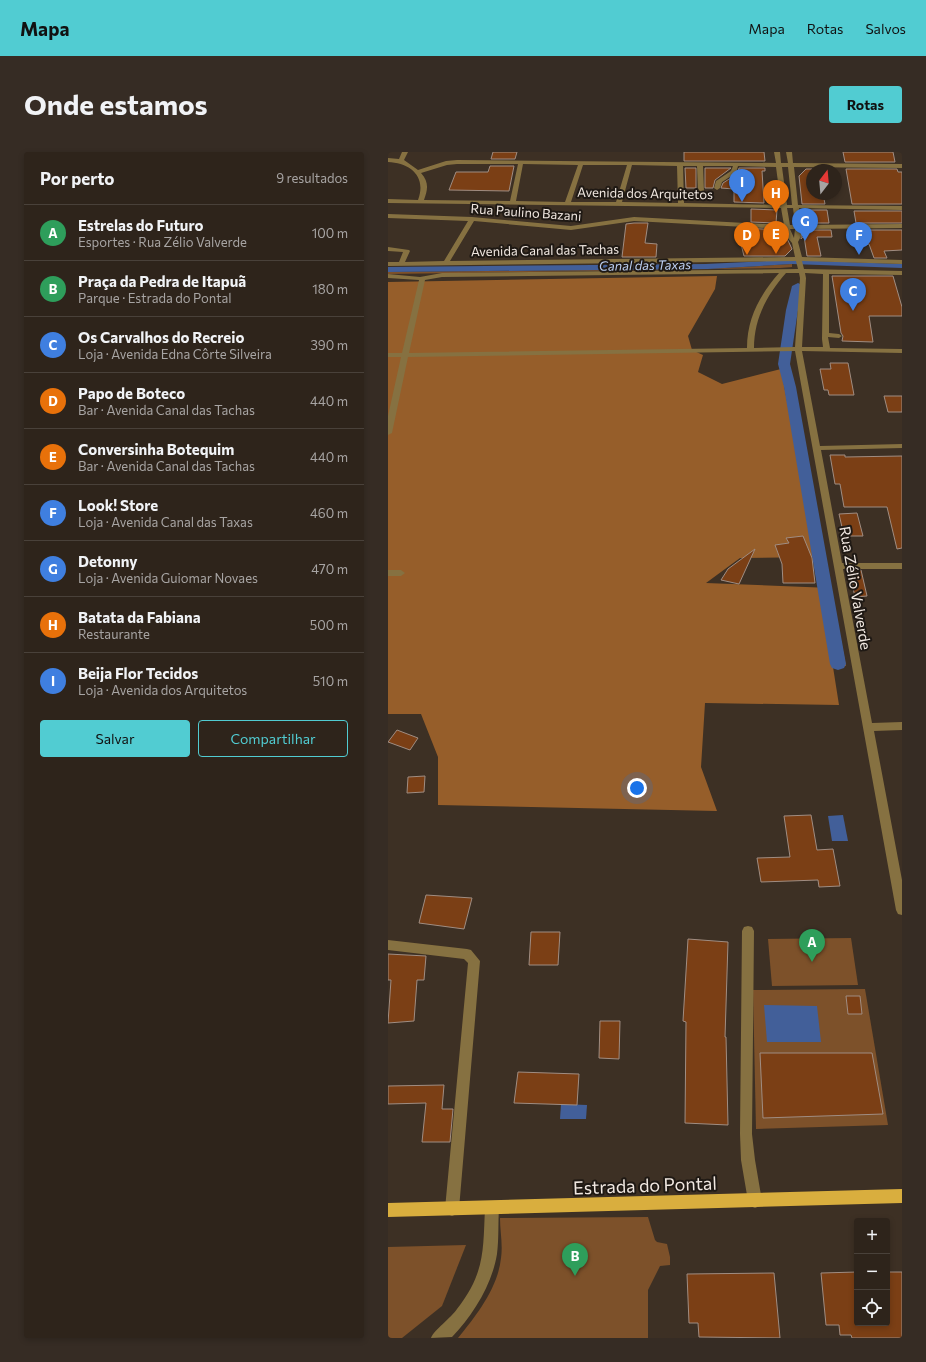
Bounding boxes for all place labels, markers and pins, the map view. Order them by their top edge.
pin: I [729,169,755,202]
pin: H [763,180,789,213]
pin: G [792,208,818,241]
pin: E [763,221,789,254]
pin: D [734,222,760,255]
pin: F [846,222,872,255]
pin: C [840,278,866,311]
pin: A [799,929,825,962]
pin: B [562,1243,588,1276]

